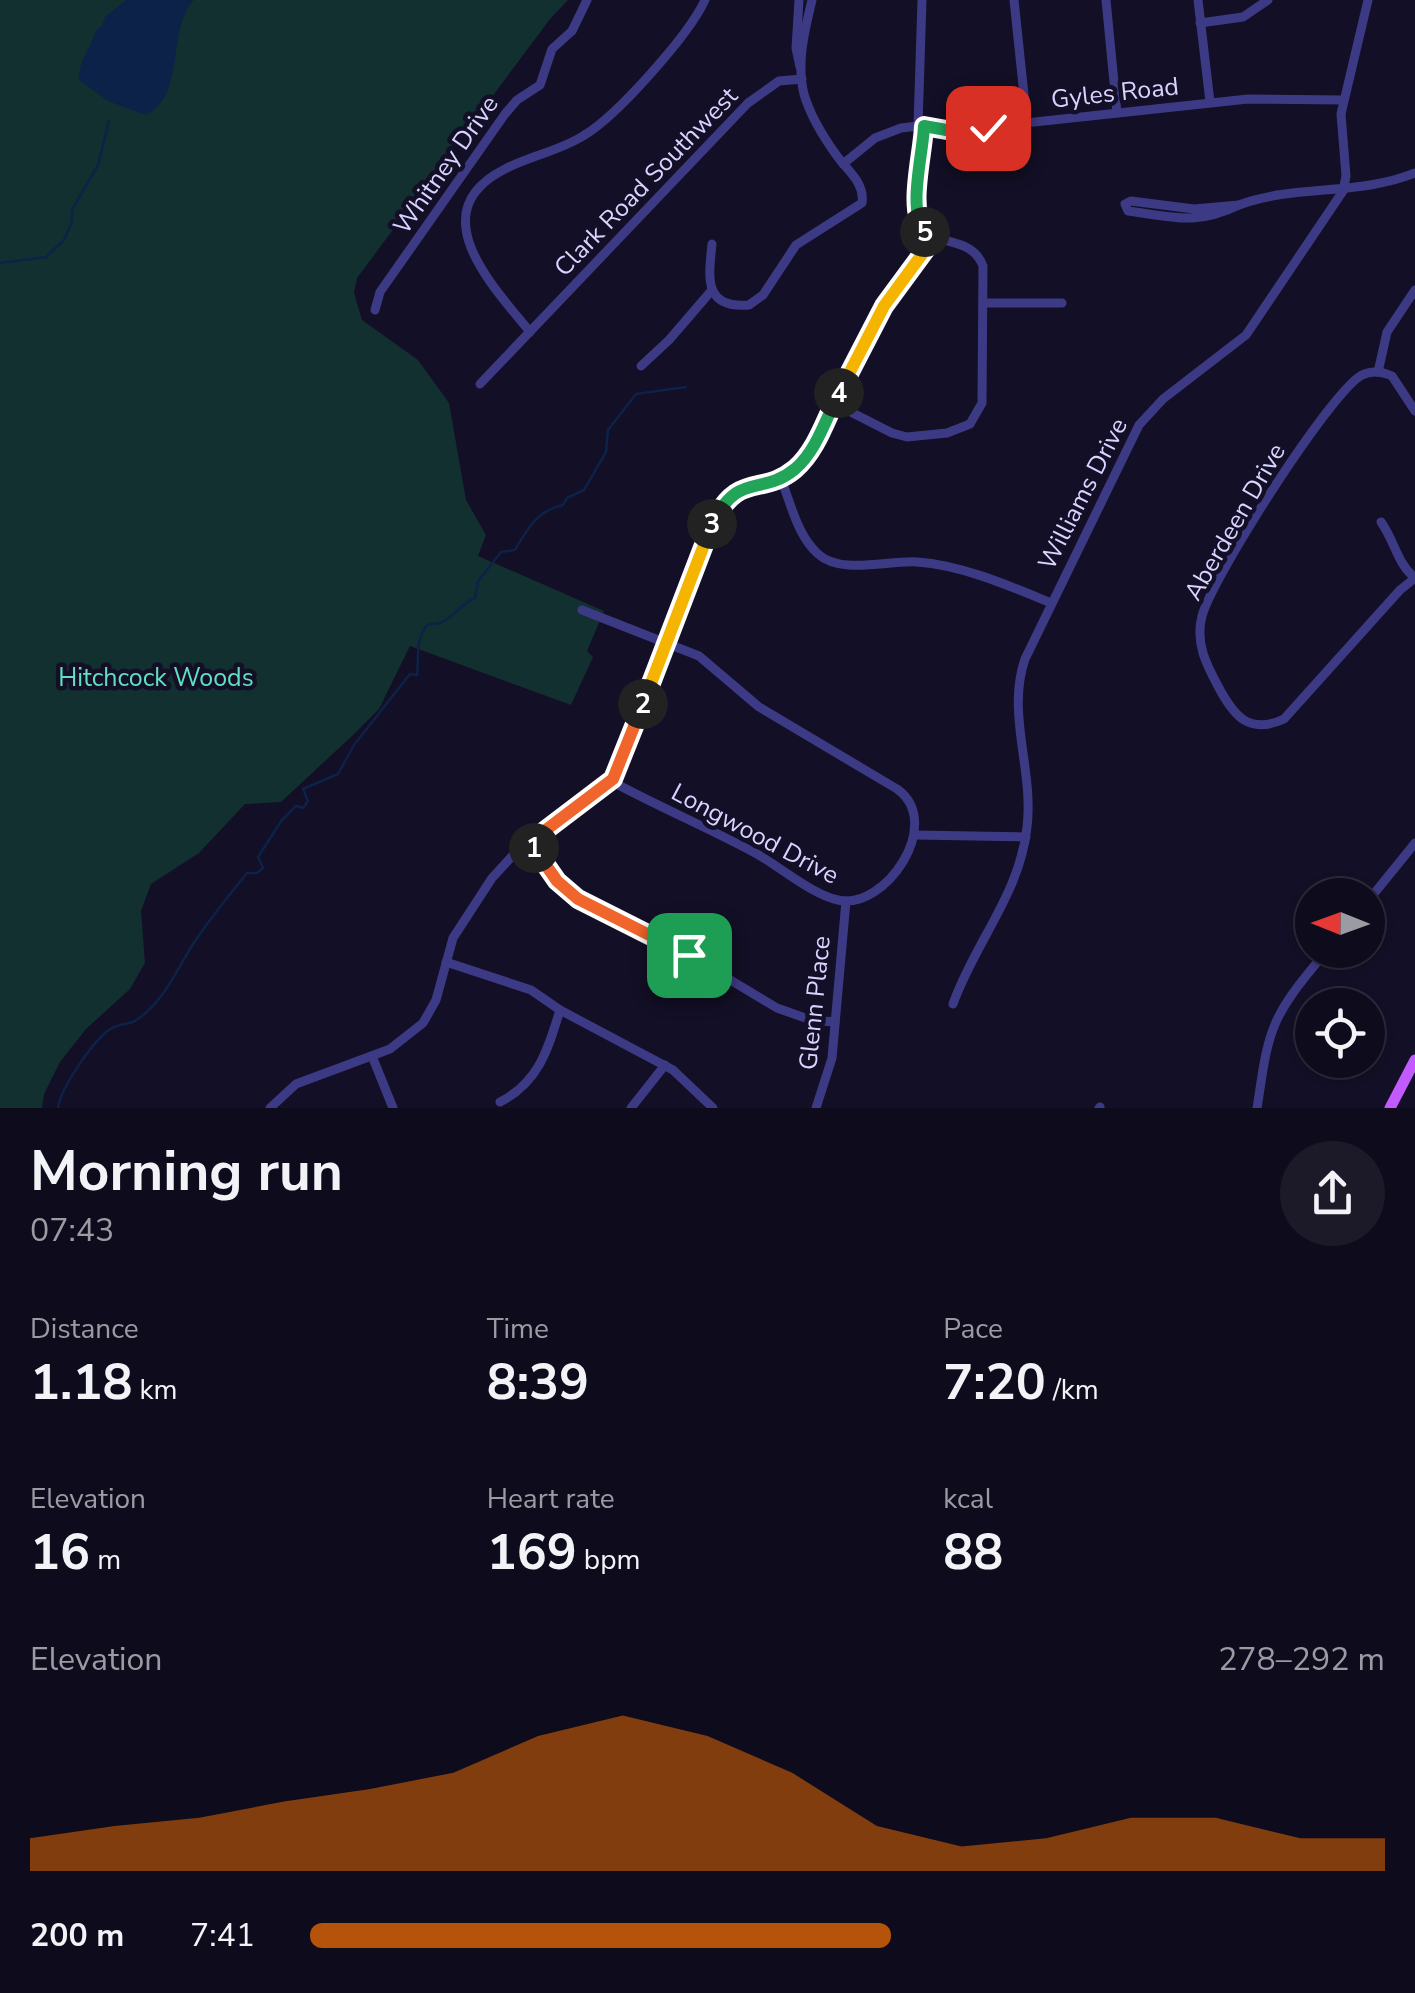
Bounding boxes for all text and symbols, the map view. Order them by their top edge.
street label: Gyles Road [1049,69,1181,117]
street label: Clark Road Southwest [547,80,746,284]
pin [946,86,1031,171]
street label: Whitney Drive [386,89,506,241]
icon: check [961,101,1016,156]
pin: 5 [900,207,950,257]
text: 5 [917,213,933,251]
pin: 4 [814,368,864,418]
text: 4 [831,374,847,412]
street label: Williams Drive [1030,412,1136,576]
street label: Aberdeen Drive [1176,437,1294,607]
pin: 3 [687,499,737,549]
text: 3 [704,505,720,543]
park label: Hitchcock Woods [58,661,254,695]
pin: 2 [618,679,668,729]
text: 2 [635,685,651,723]
street label: Longwood Drive [665,776,845,892]
pin: 1 [509,823,559,873]
text: 1 [526,829,542,867]
north arrow [1295,878,1385,968]
map controls [1295,878,1385,1078]
pin [647,913,732,998]
icon: arrive [662,928,717,983]
street label: Glenn Place [791,934,839,1072]
button: locate [1295,988,1385,1078]
text: Morning run [30,1134,343,1209]
button: share [1280,1141,1385,1246]
text: 07:43 [30,1209,114,1252]
text: Distance [30,1310,139,1348]
text: Time [487,1310,549,1348]
text: Pace [943,1310,1003,1348]
text: 1.18 [30,1348,132,1417]
text: 8:39 [487,1348,589,1417]
text: 7:20 [943,1348,1046,1417]
text: km [132,1371,178,1409]
text: /km [1046,1371,1099,1409]
text: Elevation [30,1480,146,1518]
text: Heart rate [487,1480,615,1518]
text: kcal [943,1480,993,1518]
text: 16 [30,1518,90,1587]
text: 169 [487,1518,577,1587]
text: 88 [943,1518,1003,1587]
text: m [90,1541,121,1579]
text: bpm [577,1541,640,1579]
text: Elevation [30,1638,163,1681]
text: 278–292 m [1218,1638,1385,1681]
text: 200 m [30,1914,124,1957]
text: 7:41 [190,1914,255,1957]

